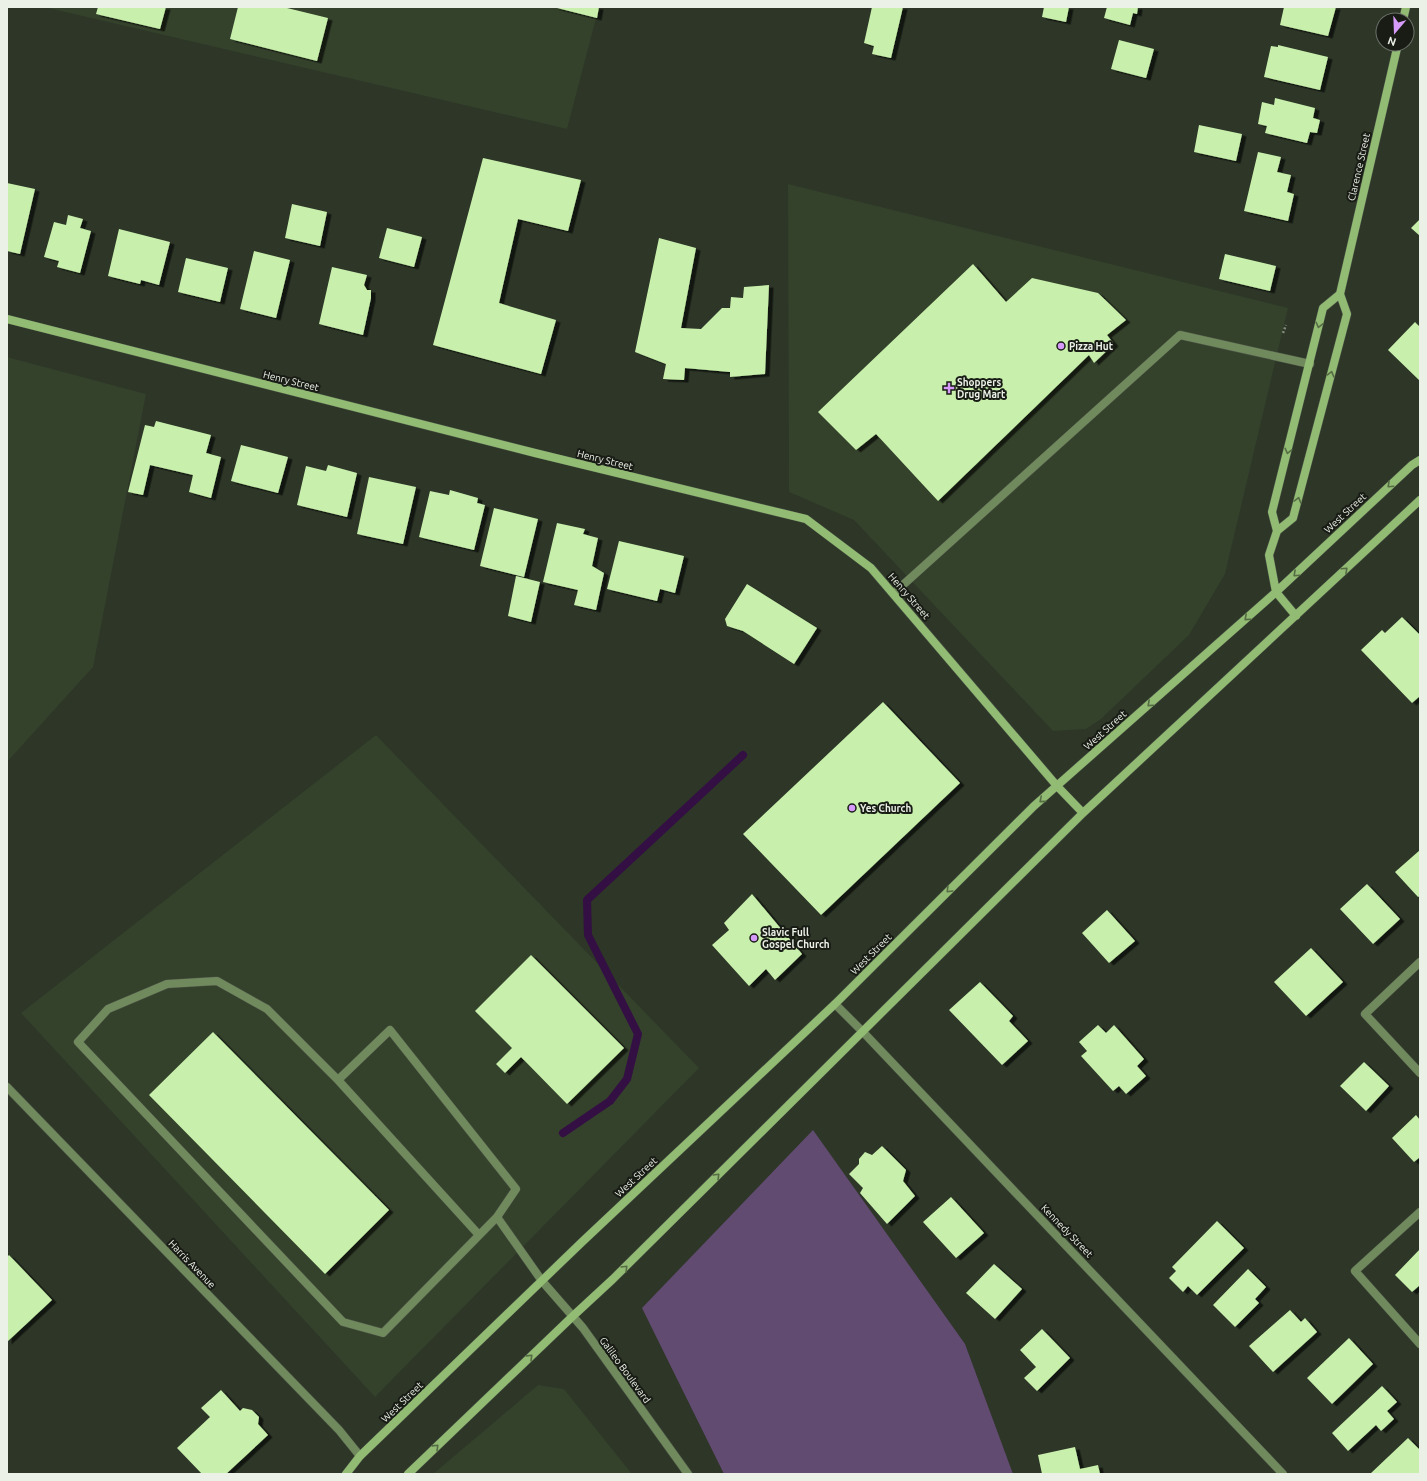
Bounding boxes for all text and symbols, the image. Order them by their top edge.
north arrow [1375,12,1415,52]
text: N [1386,34,1398,48]
street label: Clarence Street [1346,132,1372,202]
one-way arrow [1316,322,1324,328]
marker: Pizza Hut [1056,341,1066,351]
place label: Pizza Hut [1069,341,1114,352]
street label: Henry Street [262,369,320,393]
one-way arrow [1326,371,1335,378]
place label: Shoppers Drug Mart [957,377,1006,400]
marker: Shoppers Drug Mart [944,383,954,393]
street label: Henry Street [576,448,634,472]
one-way arrow [1284,448,1292,454]
one-way arrow [1387,480,1395,488]
street label: West Street [1322,491,1368,535]
one-way arrow [1293,497,1302,504]
one-way arrow [1340,568,1348,575]
one-way arrow [1293,569,1300,576]
street label: Henry Street [886,571,932,621]
one-way arrow [1244,613,1252,620]
one-way arrow [1147,699,1155,707]
street label: West Street [1082,708,1128,752]
one-way arrow [1039,795,1047,802]
marker: Yes Church [847,803,857,813]
place label: Yes Church [860,803,912,814]
one-way arrow [946,886,954,893]
place label: Slavic Full Gospel Church [762,927,830,950]
street label: West Street [848,931,894,977]
marker: Slavic Full Gospel Church [749,933,759,943]
street label: West Street [613,1155,659,1199]
one-way arrow [712,1173,720,1181]
street label: Kennedy Street [1039,1202,1095,1260]
street label: Harris Avenue [166,1238,218,1290]
one-way arrow [620,1265,628,1273]
street label: Galileo Boulevard [597,1335,653,1405]
one-way arrow [525,1354,533,1362]
street label: West Street [379,1380,425,1424]
one-way arrow [431,1444,439,1452]

